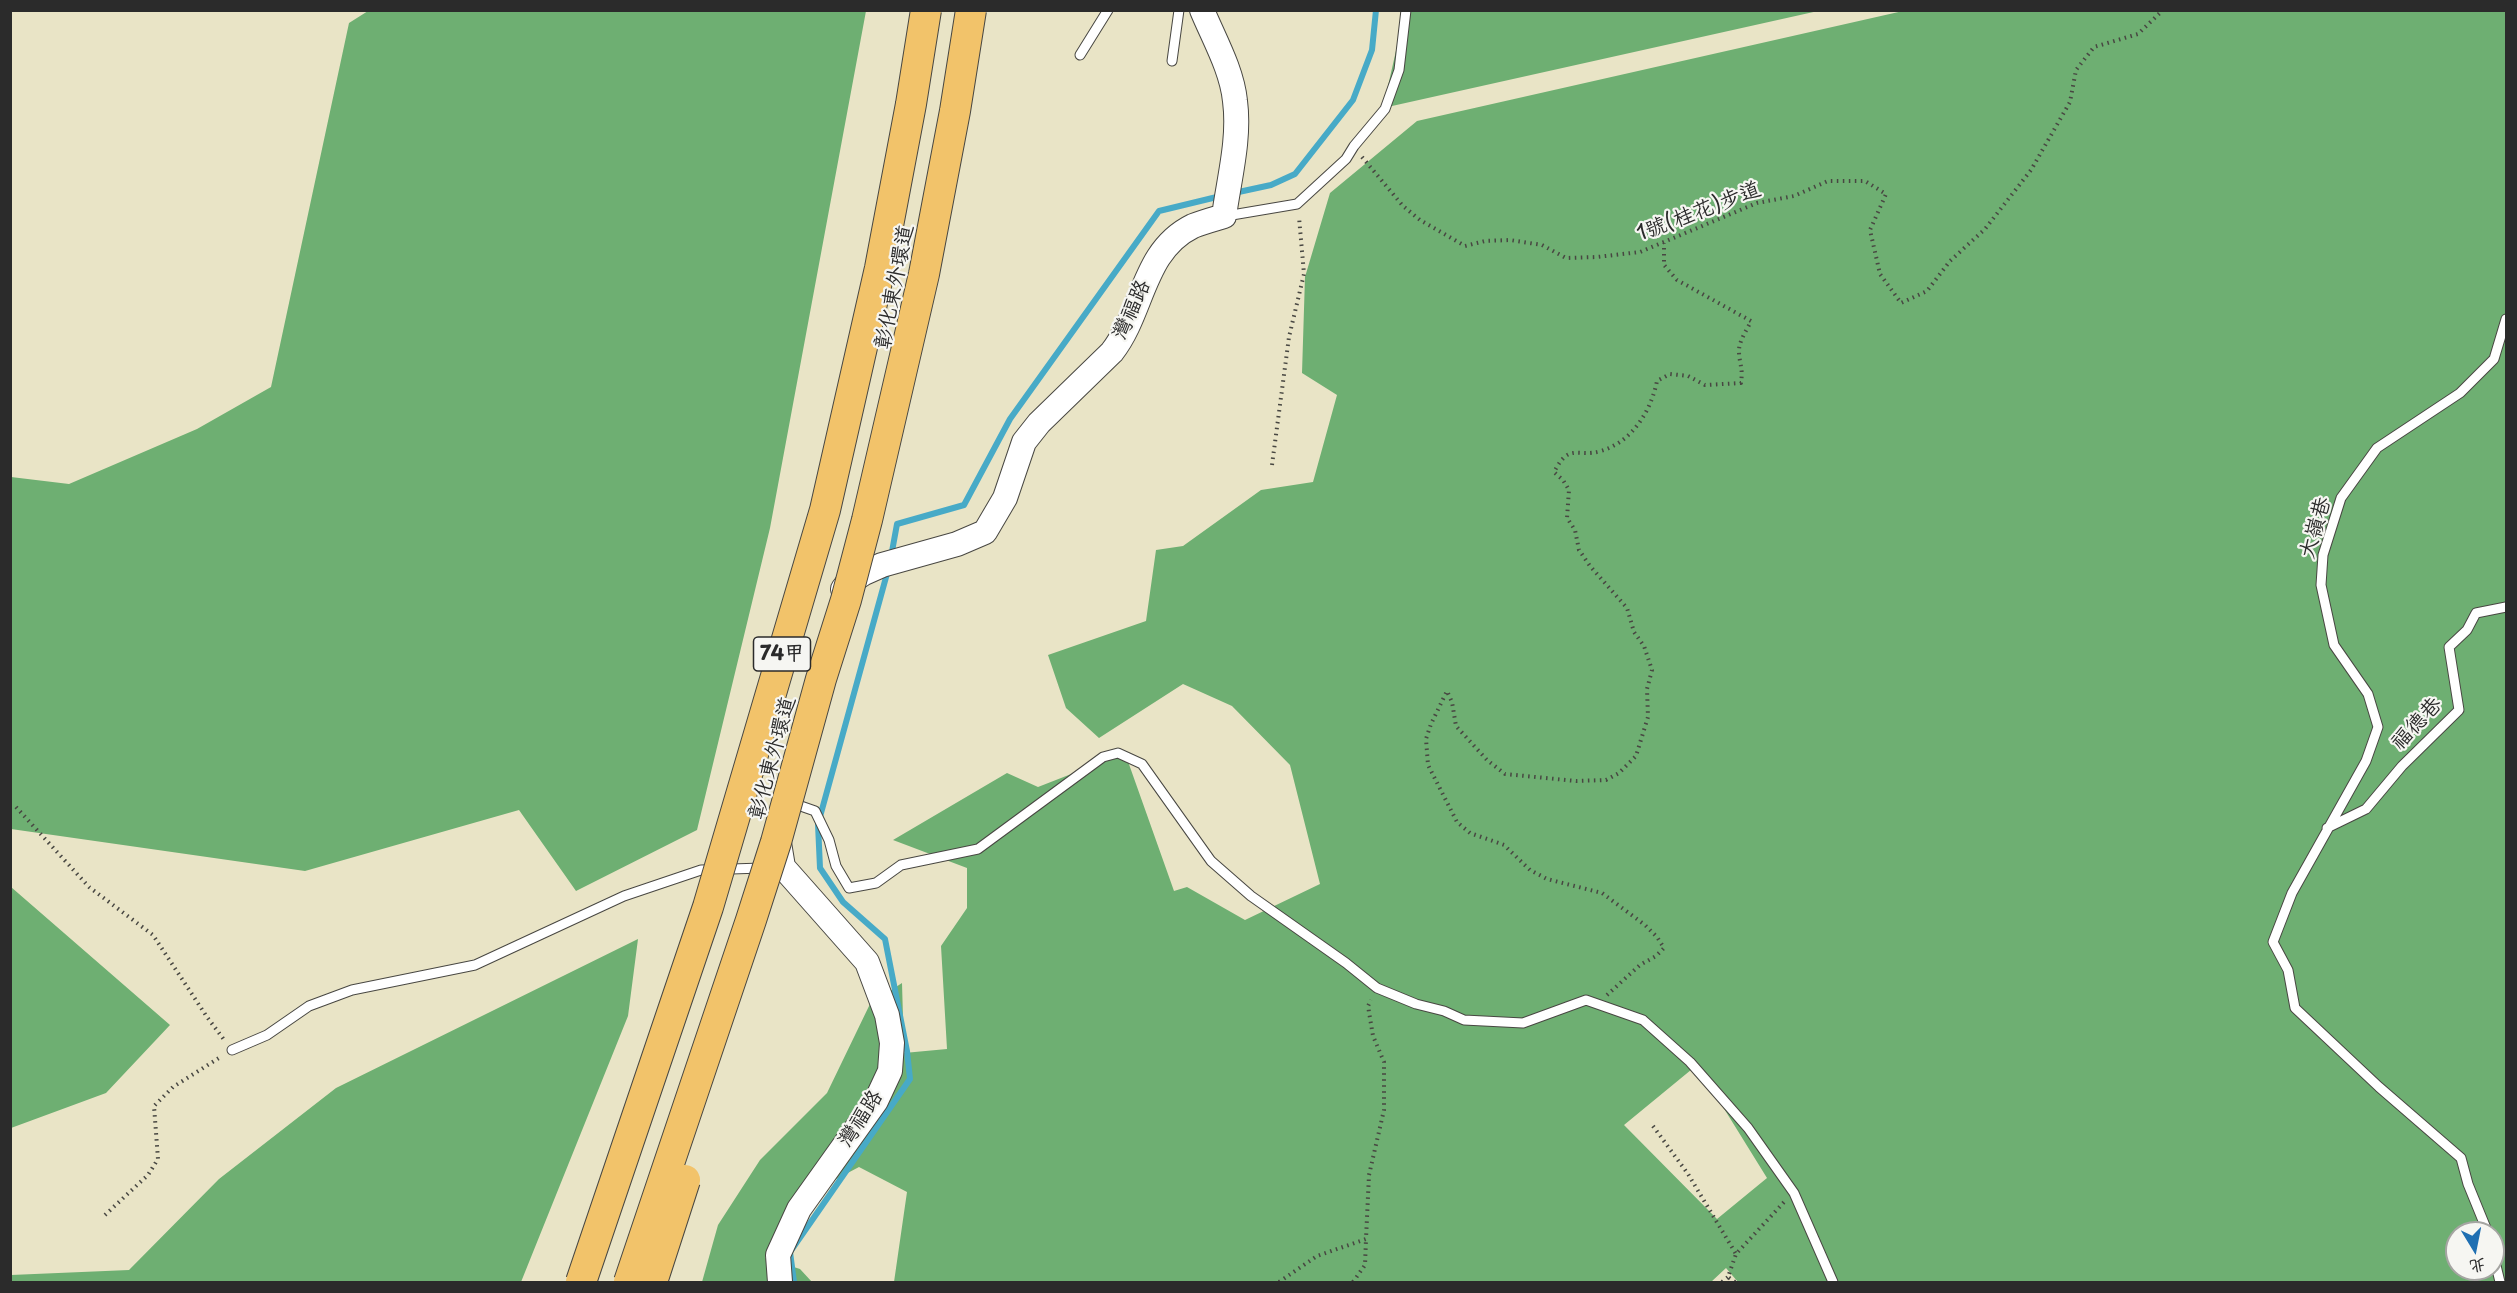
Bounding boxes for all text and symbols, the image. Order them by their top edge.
street label: 1號(桂花)步道 [1633,177,1765,247]
street label: 彰化東外環道 [871,223,919,351]
street label: 灣福路 [1108,276,1156,344]
street label: 大嶺巷 [2295,494,2337,562]
road number: 74甲 [754,637,810,671]
street label: 福德巷 [2386,692,2448,756]
street label: 彰化東外環道 [745,694,801,822]
street label: 灣福路 [833,1086,889,1152]
north arrow [2445,1221,2505,1281]
text: 北 [2468,1254,2488,1280]

